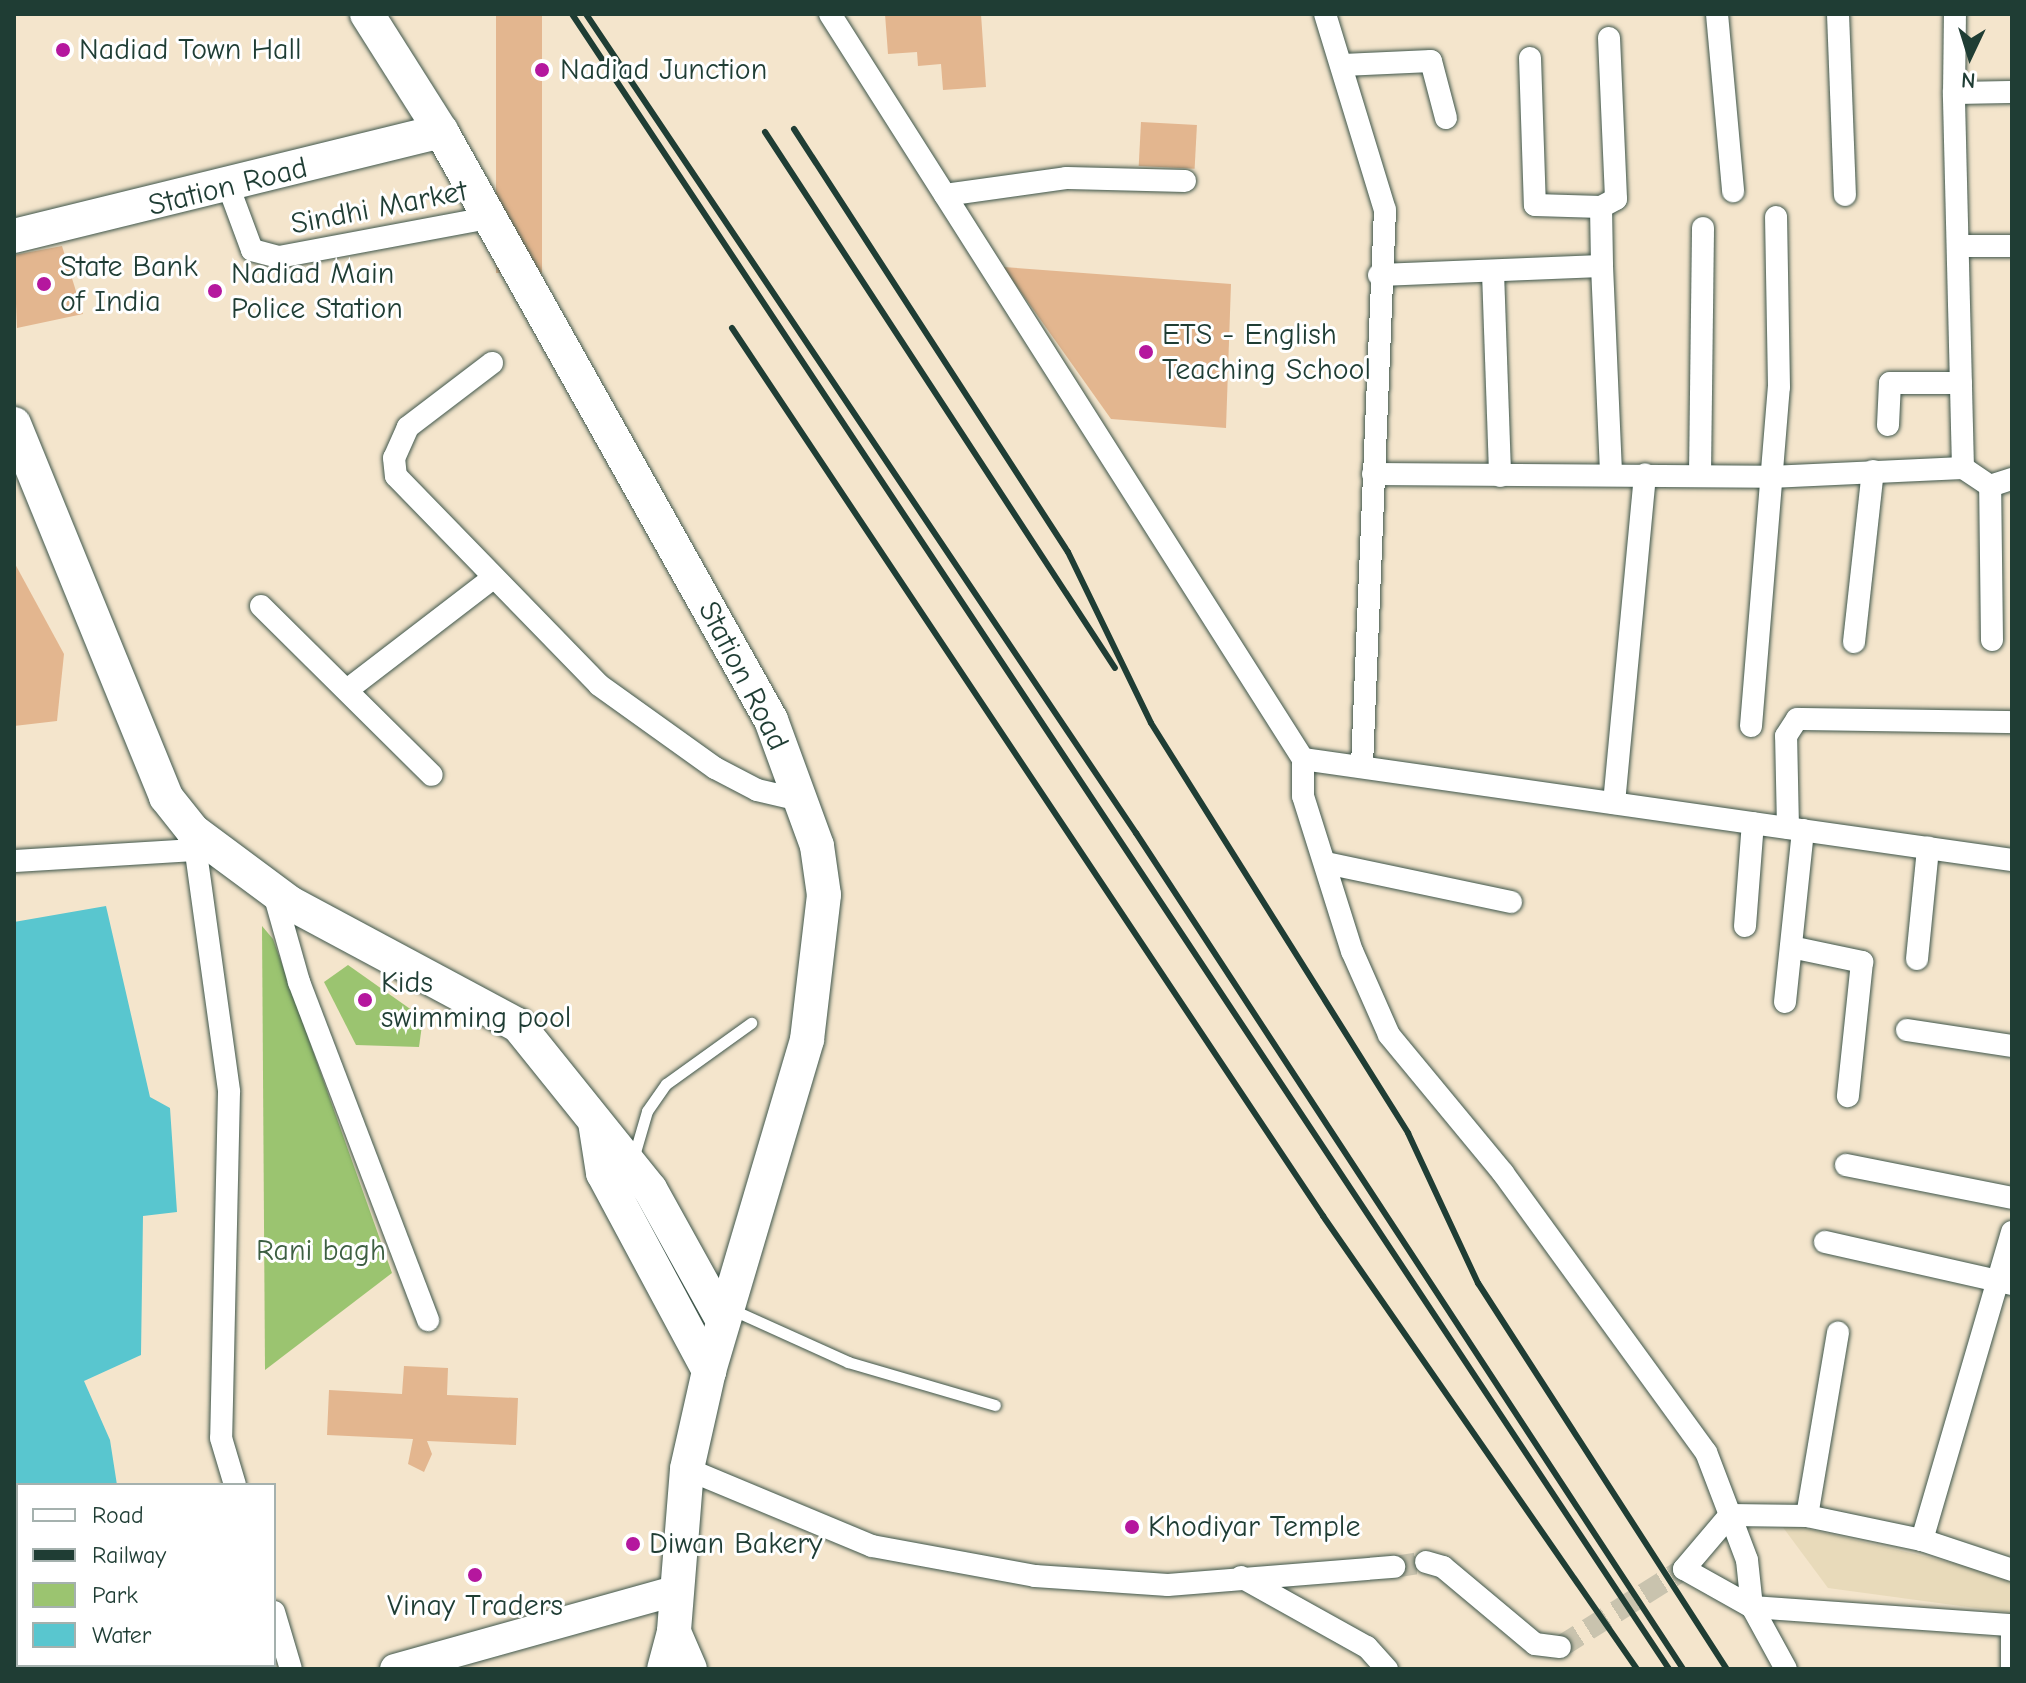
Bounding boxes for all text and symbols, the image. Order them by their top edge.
north arrow [1930,16,2010,96]
place label: Nadiad Town Hall [79,32,302,68]
marker: Nadiad Town Hall [54,41,72,59]
place label: Nadiad Junction [560,52,767,88]
marker: Nadiad Junction [531,59,553,81]
text: N [1960,66,1976,93]
street label: Station Road [145,150,311,224]
street label: Sindhi Market [288,173,470,243]
place label: State Bank of India [60,249,198,320]
place label: Nadiad Main Police Station [231,256,403,326]
marker: State Bank of India [35,275,53,293]
marker: Nadiad Main Police Station [206,282,224,300]
place label: ETS - English Teaching School [1162,317,1371,388]
marker: ETS - English Teaching School [1137,343,1155,361]
street label: Station Road [690,595,796,757]
place label: Kids swimming pool [381,965,571,1036]
marker: Kids swimming pool [356,991,374,1009]
park label: Rani bagh [256,1233,386,1269]
legend [16,1483,276,1667]
text: Road [92,1501,144,1529]
place label: Khodiyar Temple [1148,1509,1360,1545]
marker: Khodiyar Temple [1123,1518,1141,1536]
place label: Diwan Bakery [649,1526,822,1562]
marker: Diwan Bakery [624,1535,642,1553]
text: Railway [92,1541,166,1569]
marker: Vinay Traders [466,1566,484,1584]
text: Park [92,1581,138,1609]
place label: Vinay Traders [387,1588,563,1624]
text: Water [92,1621,151,1649]

